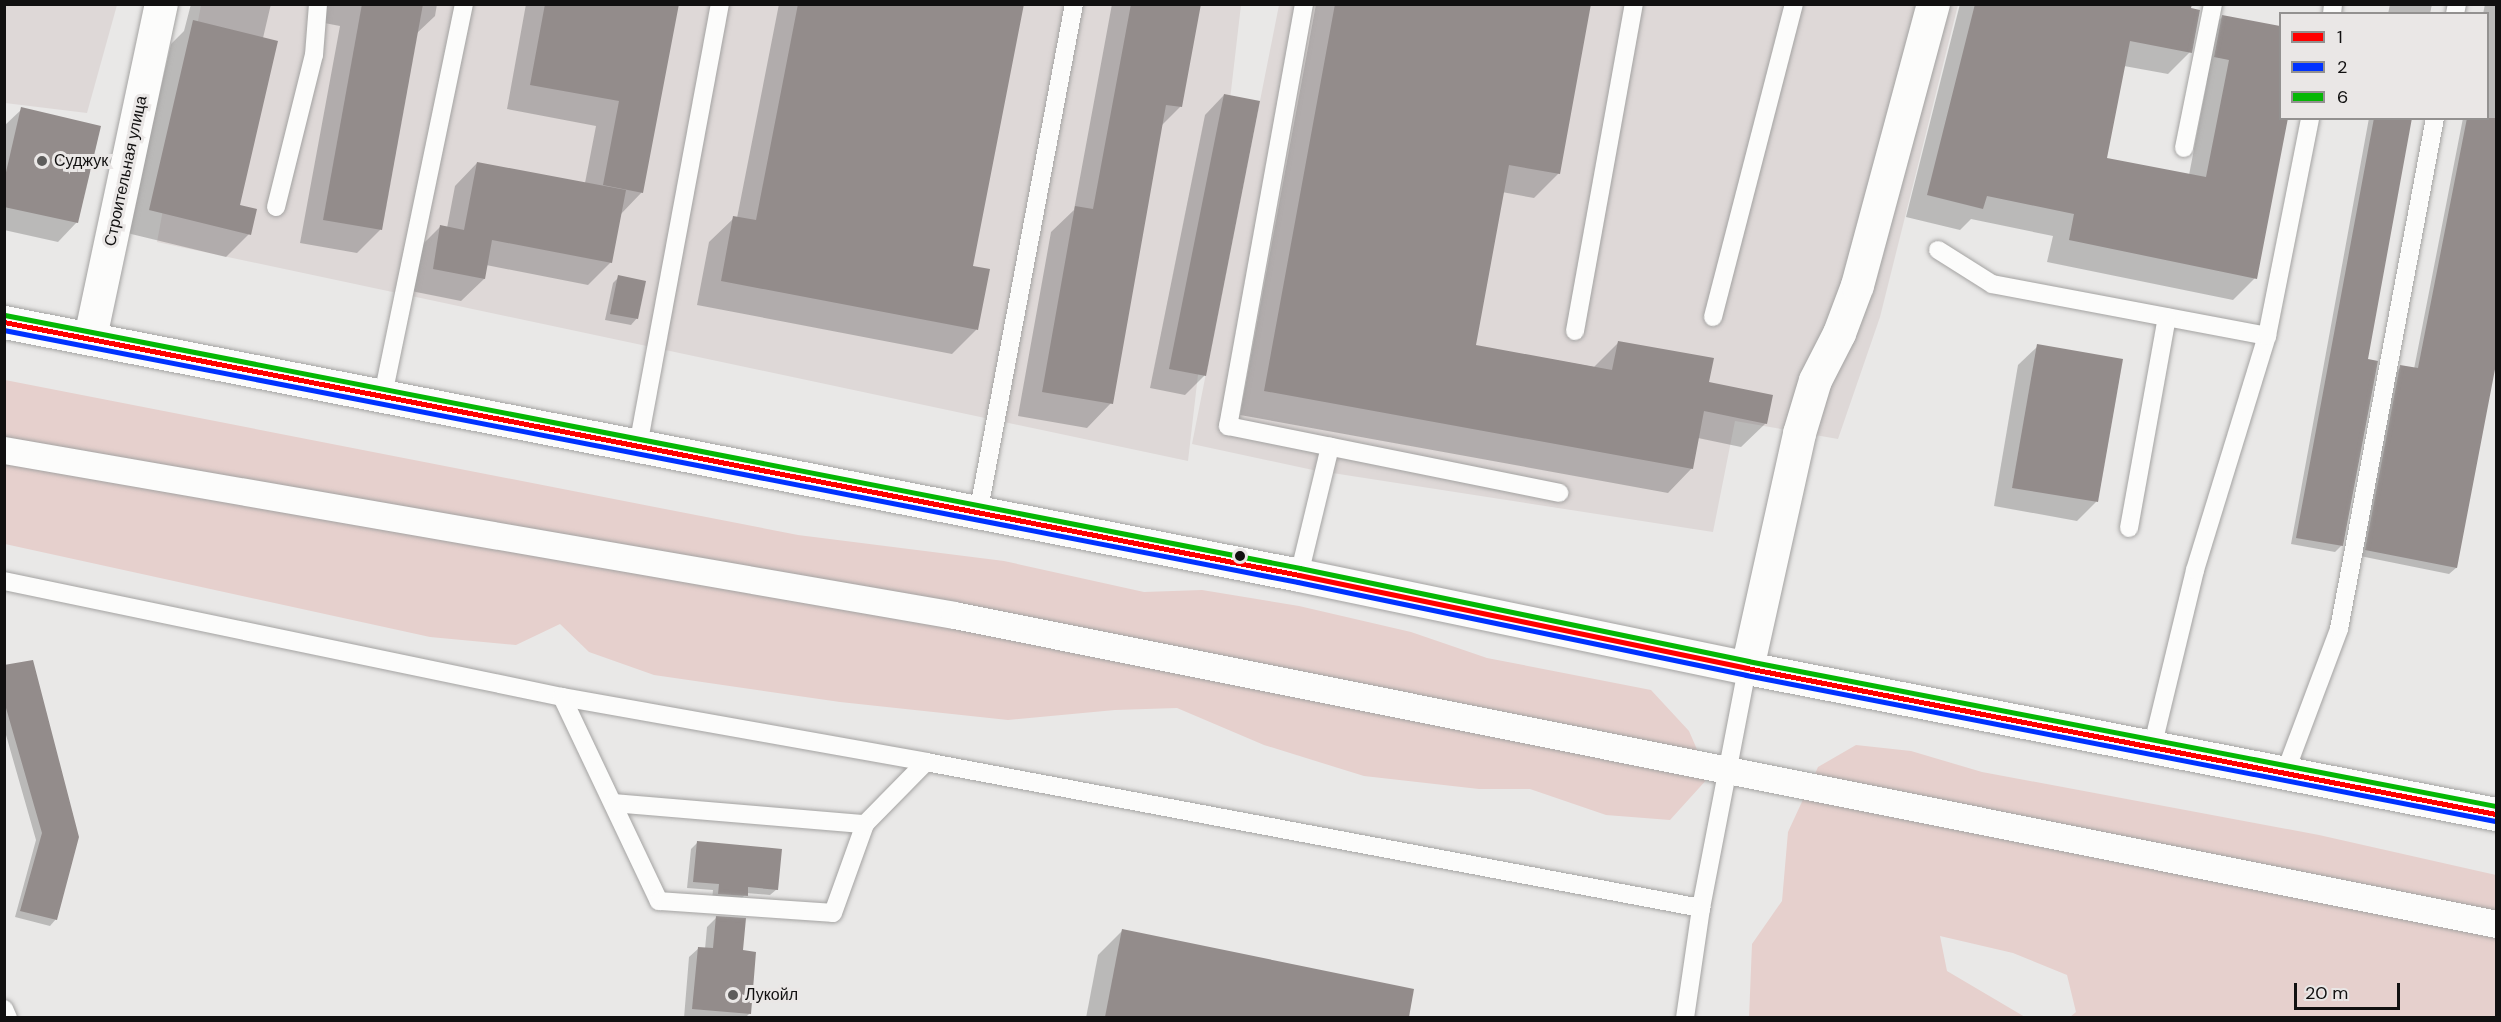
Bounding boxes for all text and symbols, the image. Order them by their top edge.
legend [2279,12,2489,120]
text: 1 [2337,25,2343,49]
text: 2 [2337,55,2347,79]
text: 6 [2337,85,2348,109]
street label: Строительная улица [101,94,151,248]
place label: Суджук [54,151,108,171]
marker: Суджук [35,154,49,168]
unlabelled marker [1234,550,1246,562]
scale bar [2297,971,2404,1009]
text: 20 m [2305,981,2348,1005]
place label: Лукойл [745,985,798,1005]
marker: Лукойл [726,988,740,1002]

